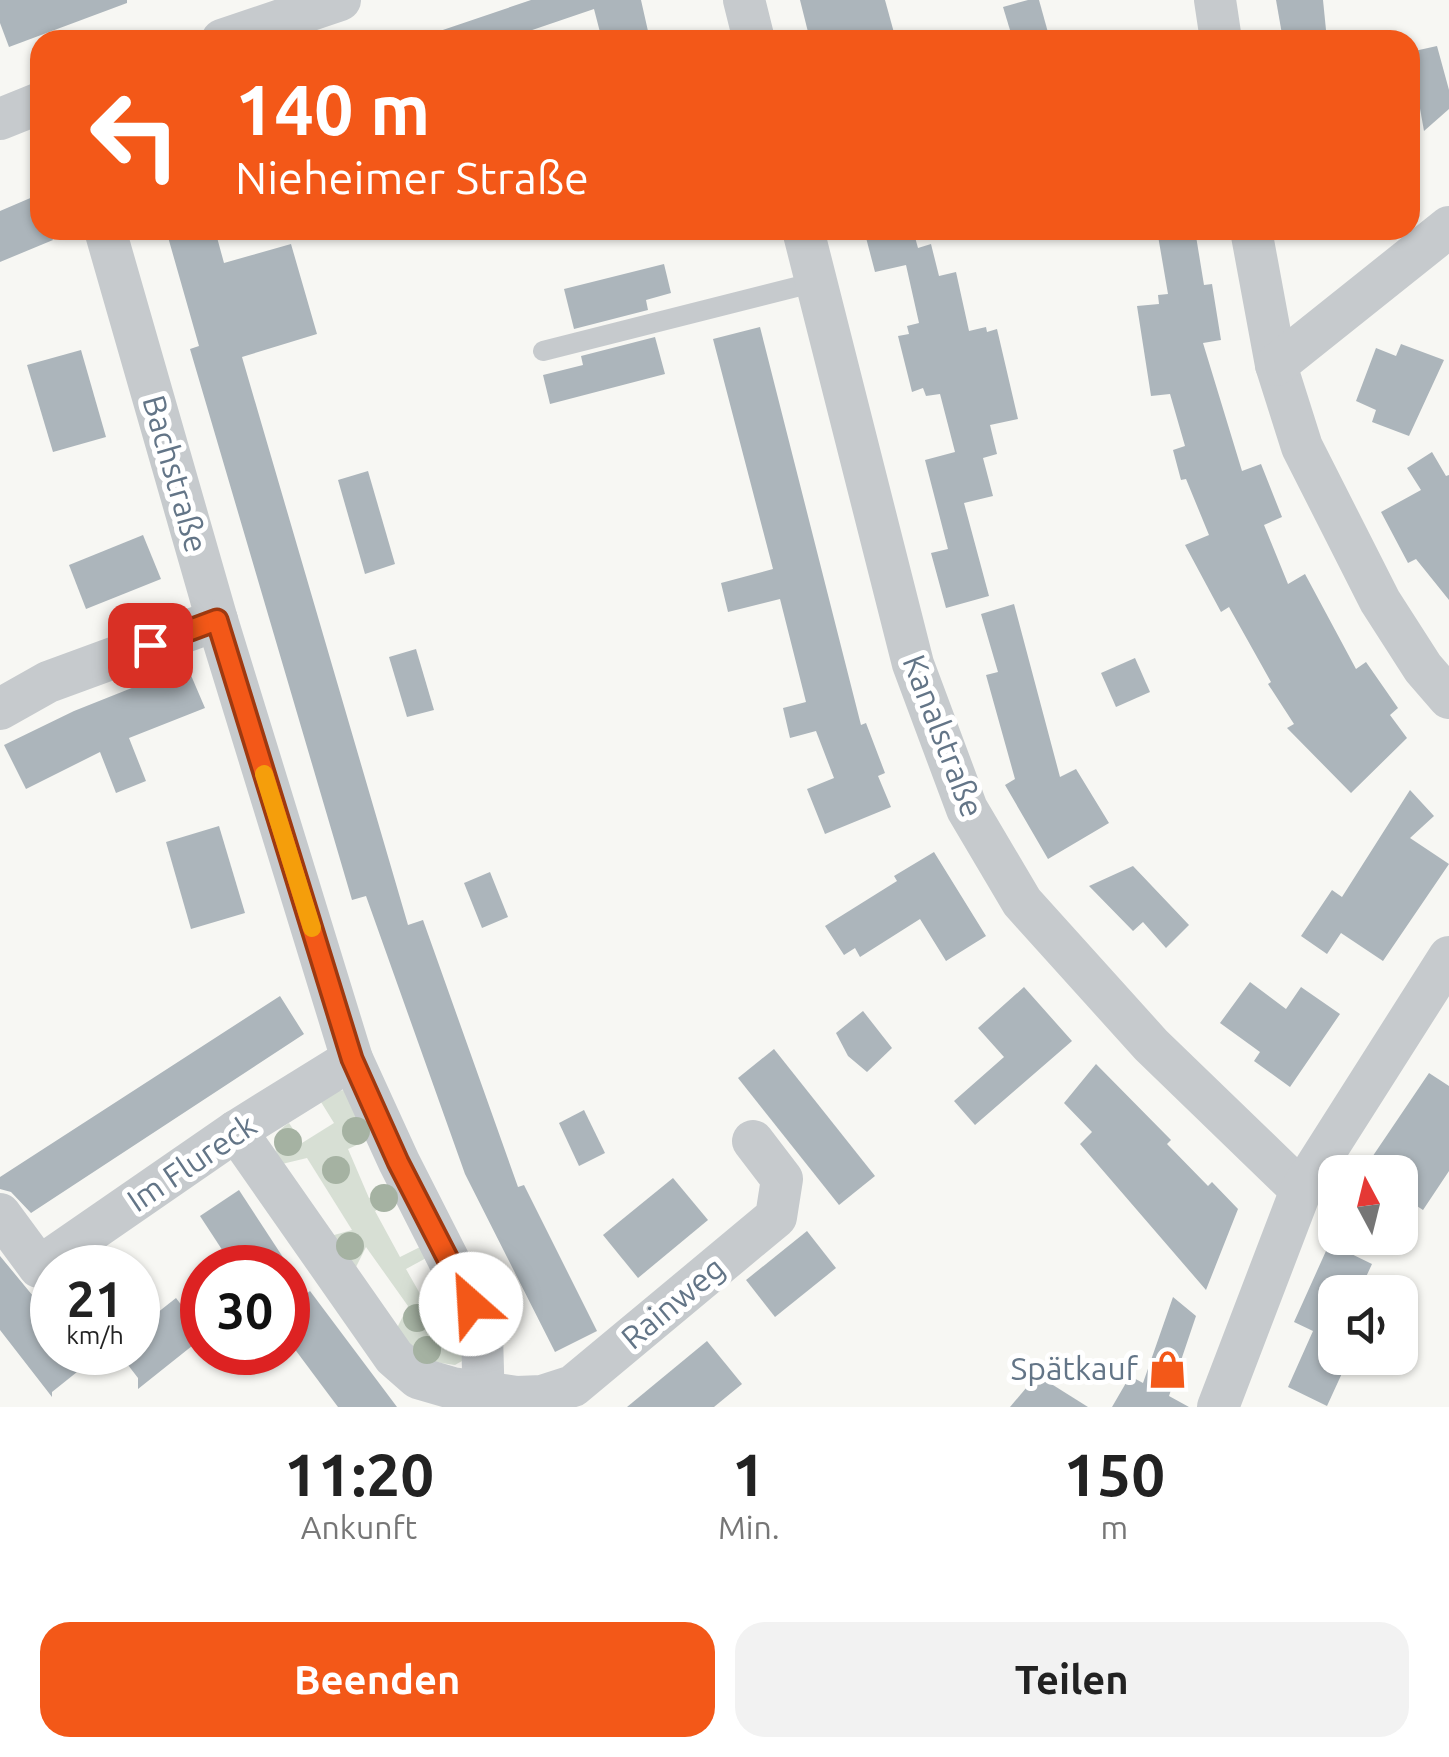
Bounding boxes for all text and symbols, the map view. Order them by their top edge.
icon: left [70,70,200,200]
text: 140 m [235,70,430,148]
text: Nieheimer Straße [235,152,589,203]
street label: Bachstraße [136,391,216,556]
pin [108,603,193,688]
icon: arrive [123,618,178,673]
street label: Kanalstraße [896,649,991,822]
street label: Im Flureck [120,1106,263,1218]
north arrow [1318,1155,1418,1255]
map controls [1318,1155,1418,1375]
speed limit sign: 30 [180,1245,310,1375]
street label: Rainweg [614,1249,731,1356]
position arrow [419,1252,523,1356]
text: 21 [67,1270,123,1326]
button: sound [1318,1275,1418,1375]
text: km/h [66,1321,124,1349]
shop icon: Spätkauf [1147,1348,1189,1390]
place label: Spätkauf [1010,1350,1139,1386]
text: 11:20 [284,1440,434,1507]
text: 1 [732,1440,766,1507]
text: 150 [1064,1440,1165,1507]
text: Ankunft [301,1509,417,1545]
text: Min. [718,1509,780,1545]
text: m [1100,1509,1128,1545]
button: Beenden [40,1622,715,1737]
button: Teilen [735,1622,1409,1737]

